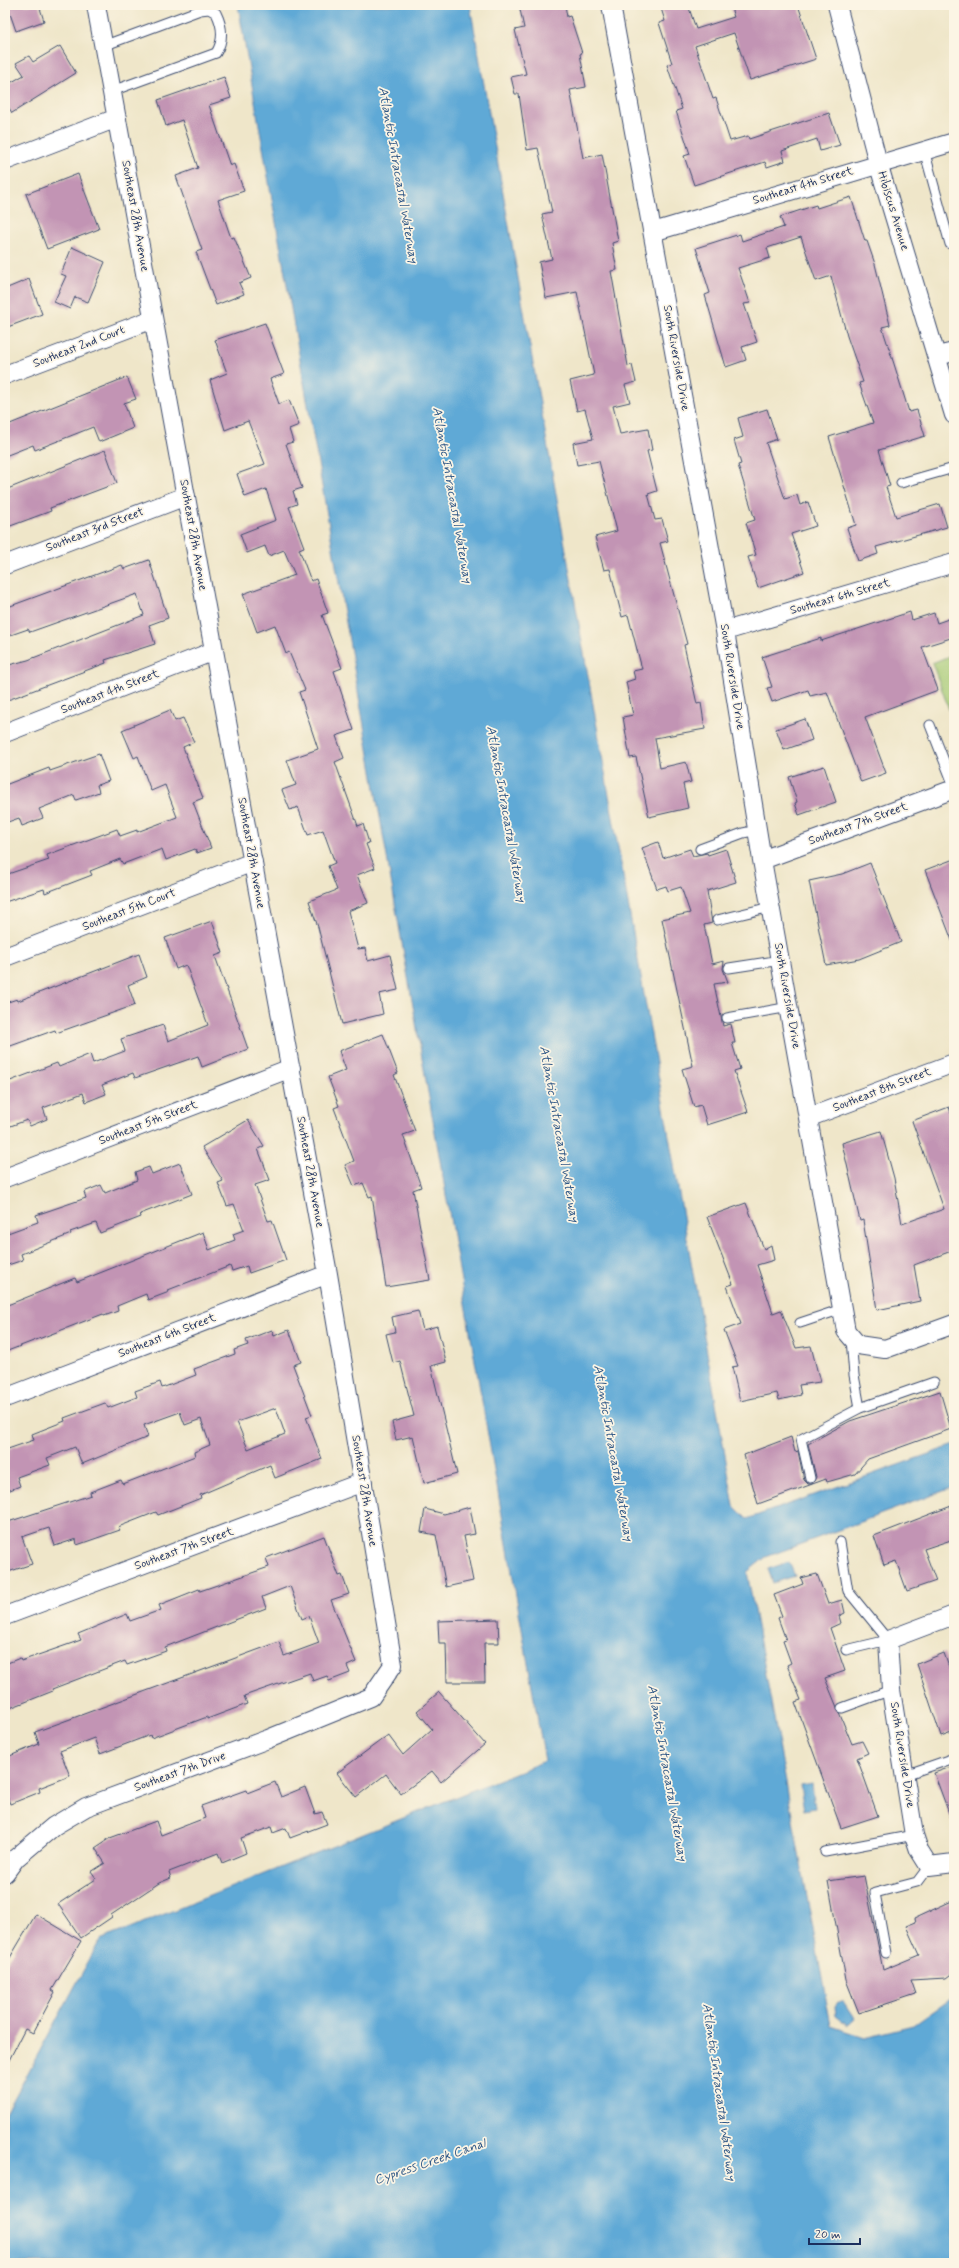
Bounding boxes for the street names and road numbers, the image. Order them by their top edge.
street label: Southeast 28th Avenue [117,159,153,273]
street label: Southeast 4th Street [751,163,855,209]
street label: Hibiscus Avenue [873,169,913,253]
street label: South Riverside Drive [659,304,693,412]
street label: Southeast 2nd Court [31,322,128,372]
street label: Southeast 28th Avenue [175,478,211,592]
street label: Southeast 3rd Street [44,504,147,556]
street label: Southeast 6th Street [788,575,892,619]
street label: South Riverside Drive [716,623,748,732]
street label: Southeast 4th Street [59,666,161,718]
street label: Southeast 28th Avenue [233,796,269,910]
street label: Southeast 7th Street [806,799,910,849]
street label: Southeast 5th Court [80,885,178,935]
street label: South Riverside Drive [770,942,804,1050]
street label: Southeast 8th Street [831,1064,933,1116]
street label: Southeast 5th Street [96,1097,200,1149]
street label: Southeast 28th Avenue [292,1115,328,1229]
street label: Southeast 6th Street [116,1310,218,1362]
street label: Southeast 28th Avenue [347,1434,381,1548]
street label: Southeast 7th Street [132,1524,236,1574]
street label: South Riverside Drive [886,1701,918,1810]
street label: Southeast 7th Drive [132,1748,228,1796]

